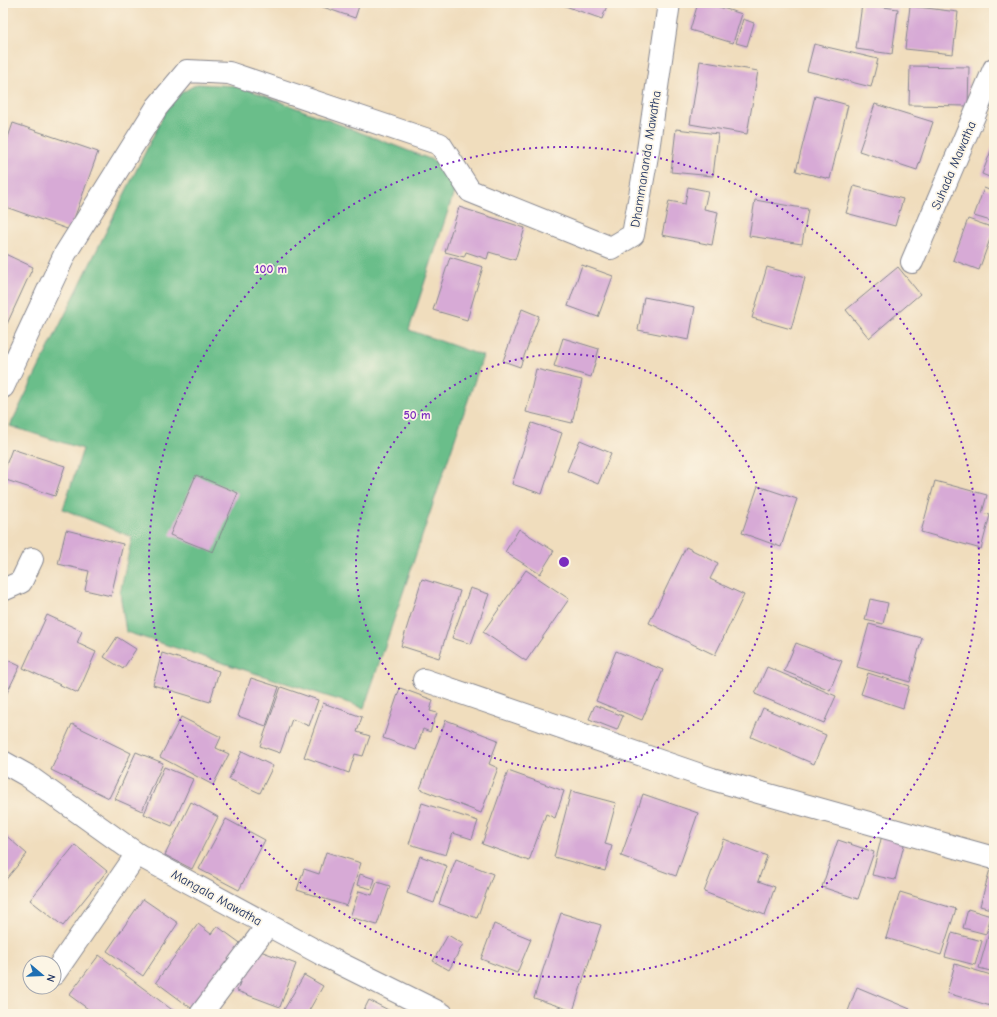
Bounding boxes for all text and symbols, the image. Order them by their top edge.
street label: Dhammananda Mawatha [627,90,664,229]
street label: Suhada Mawatha [928,119,979,212]
text: 100 m [255,262,287,276]
text: 50 m [403,408,431,422]
centre of rings [557,555,571,569]
street label: Mangala Mawatha [169,866,265,929]
north arrow [22,955,62,995]
text: N [44,973,58,984]

